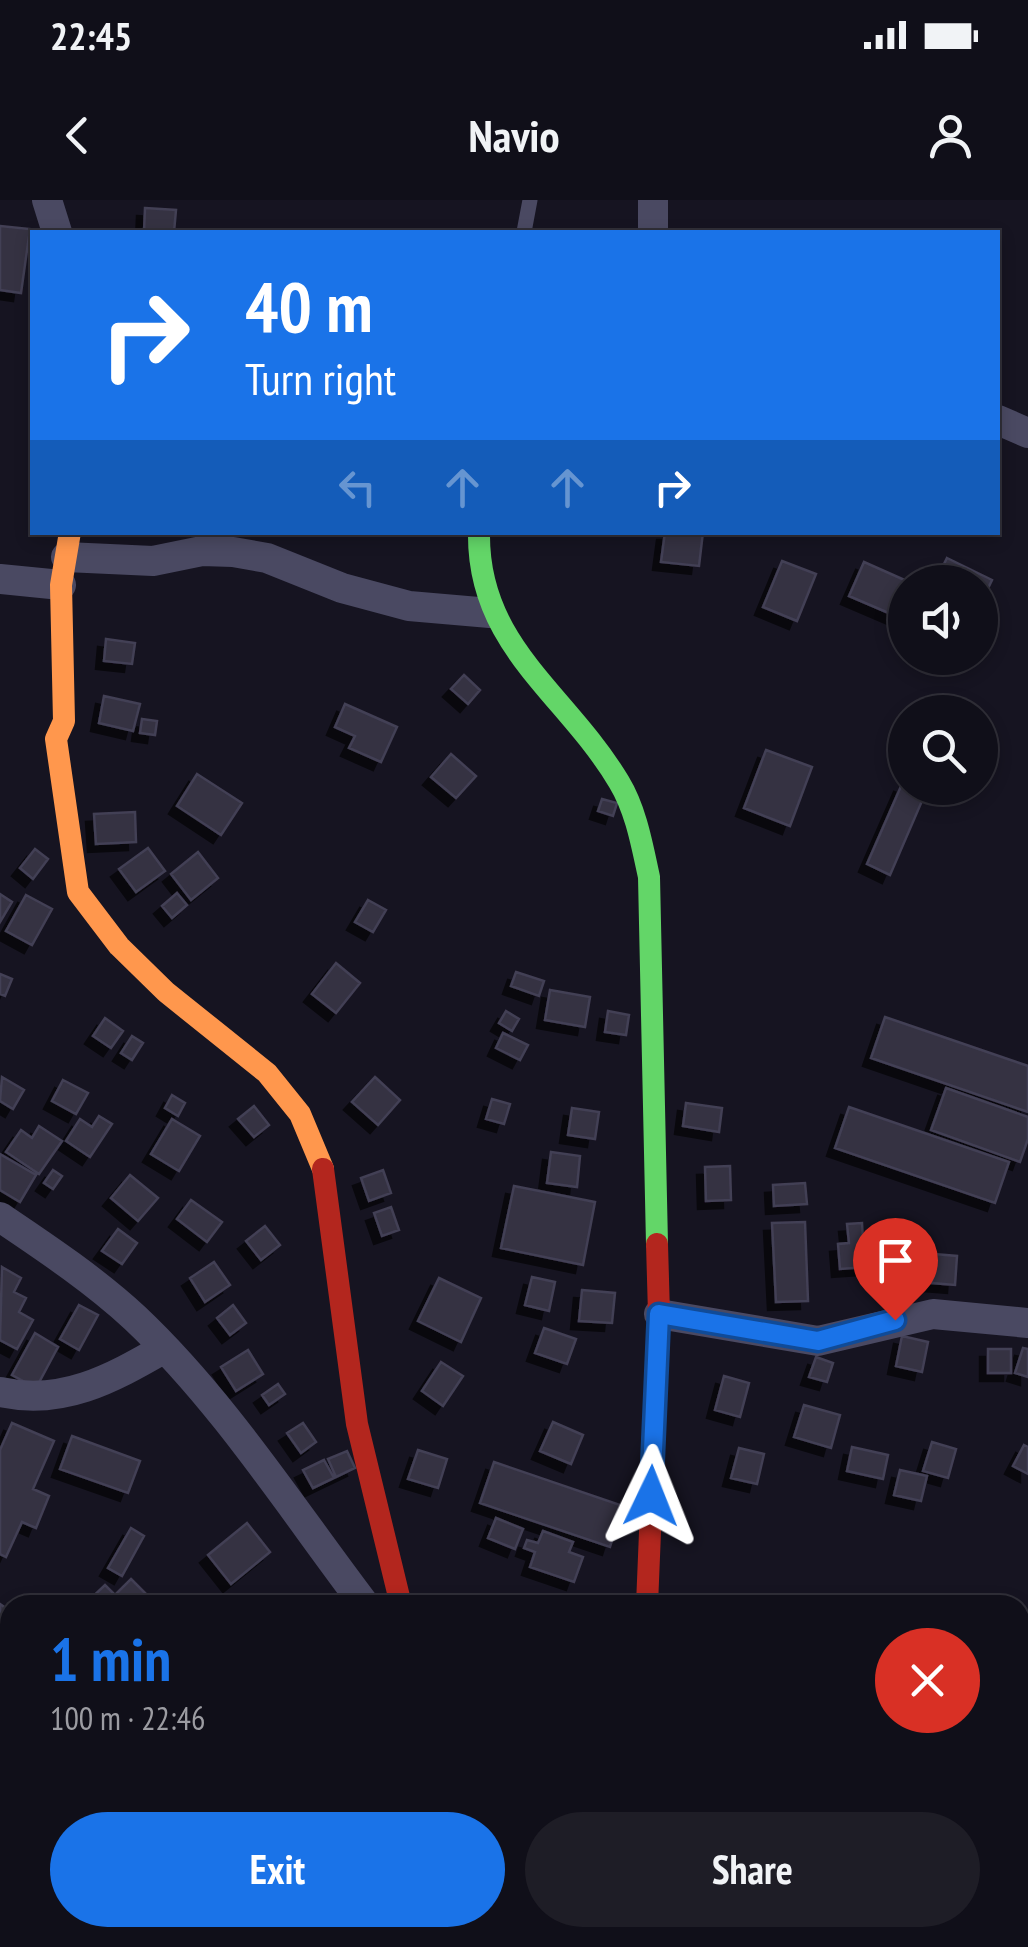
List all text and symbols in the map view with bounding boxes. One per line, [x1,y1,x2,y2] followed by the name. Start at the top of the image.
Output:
[50,11,132,60] text: 22:45
[469,106,560,164] text: Navio
[50,108,105,163] icon: back
[923,108,978,163] icon: person
[245,261,373,351] text: 40 m
[80,270,210,400] icon: right
[245,349,396,407] text: Turn right
[330,460,385,515] icon: left
[435,460,490,515] icon: ahead
[540,460,595,515] icon: ahead
[645,460,700,515] icon: right
[888,565,998,805] map controls
[888,565,998,675] button: sound
[888,695,998,805] button: search
[853,1218,938,1321] pin
[868,1233,923,1288] icon: arrive
[599,1444,703,1548] position arrow
[50,1620,171,1698] text: 1 min
[875,1628,980,1733] button: close
[50,1697,205,1739] text: 100 m · 22:46
[50,1812,505,1927] button: Exit
[525,1812,980,1927] button: Share

